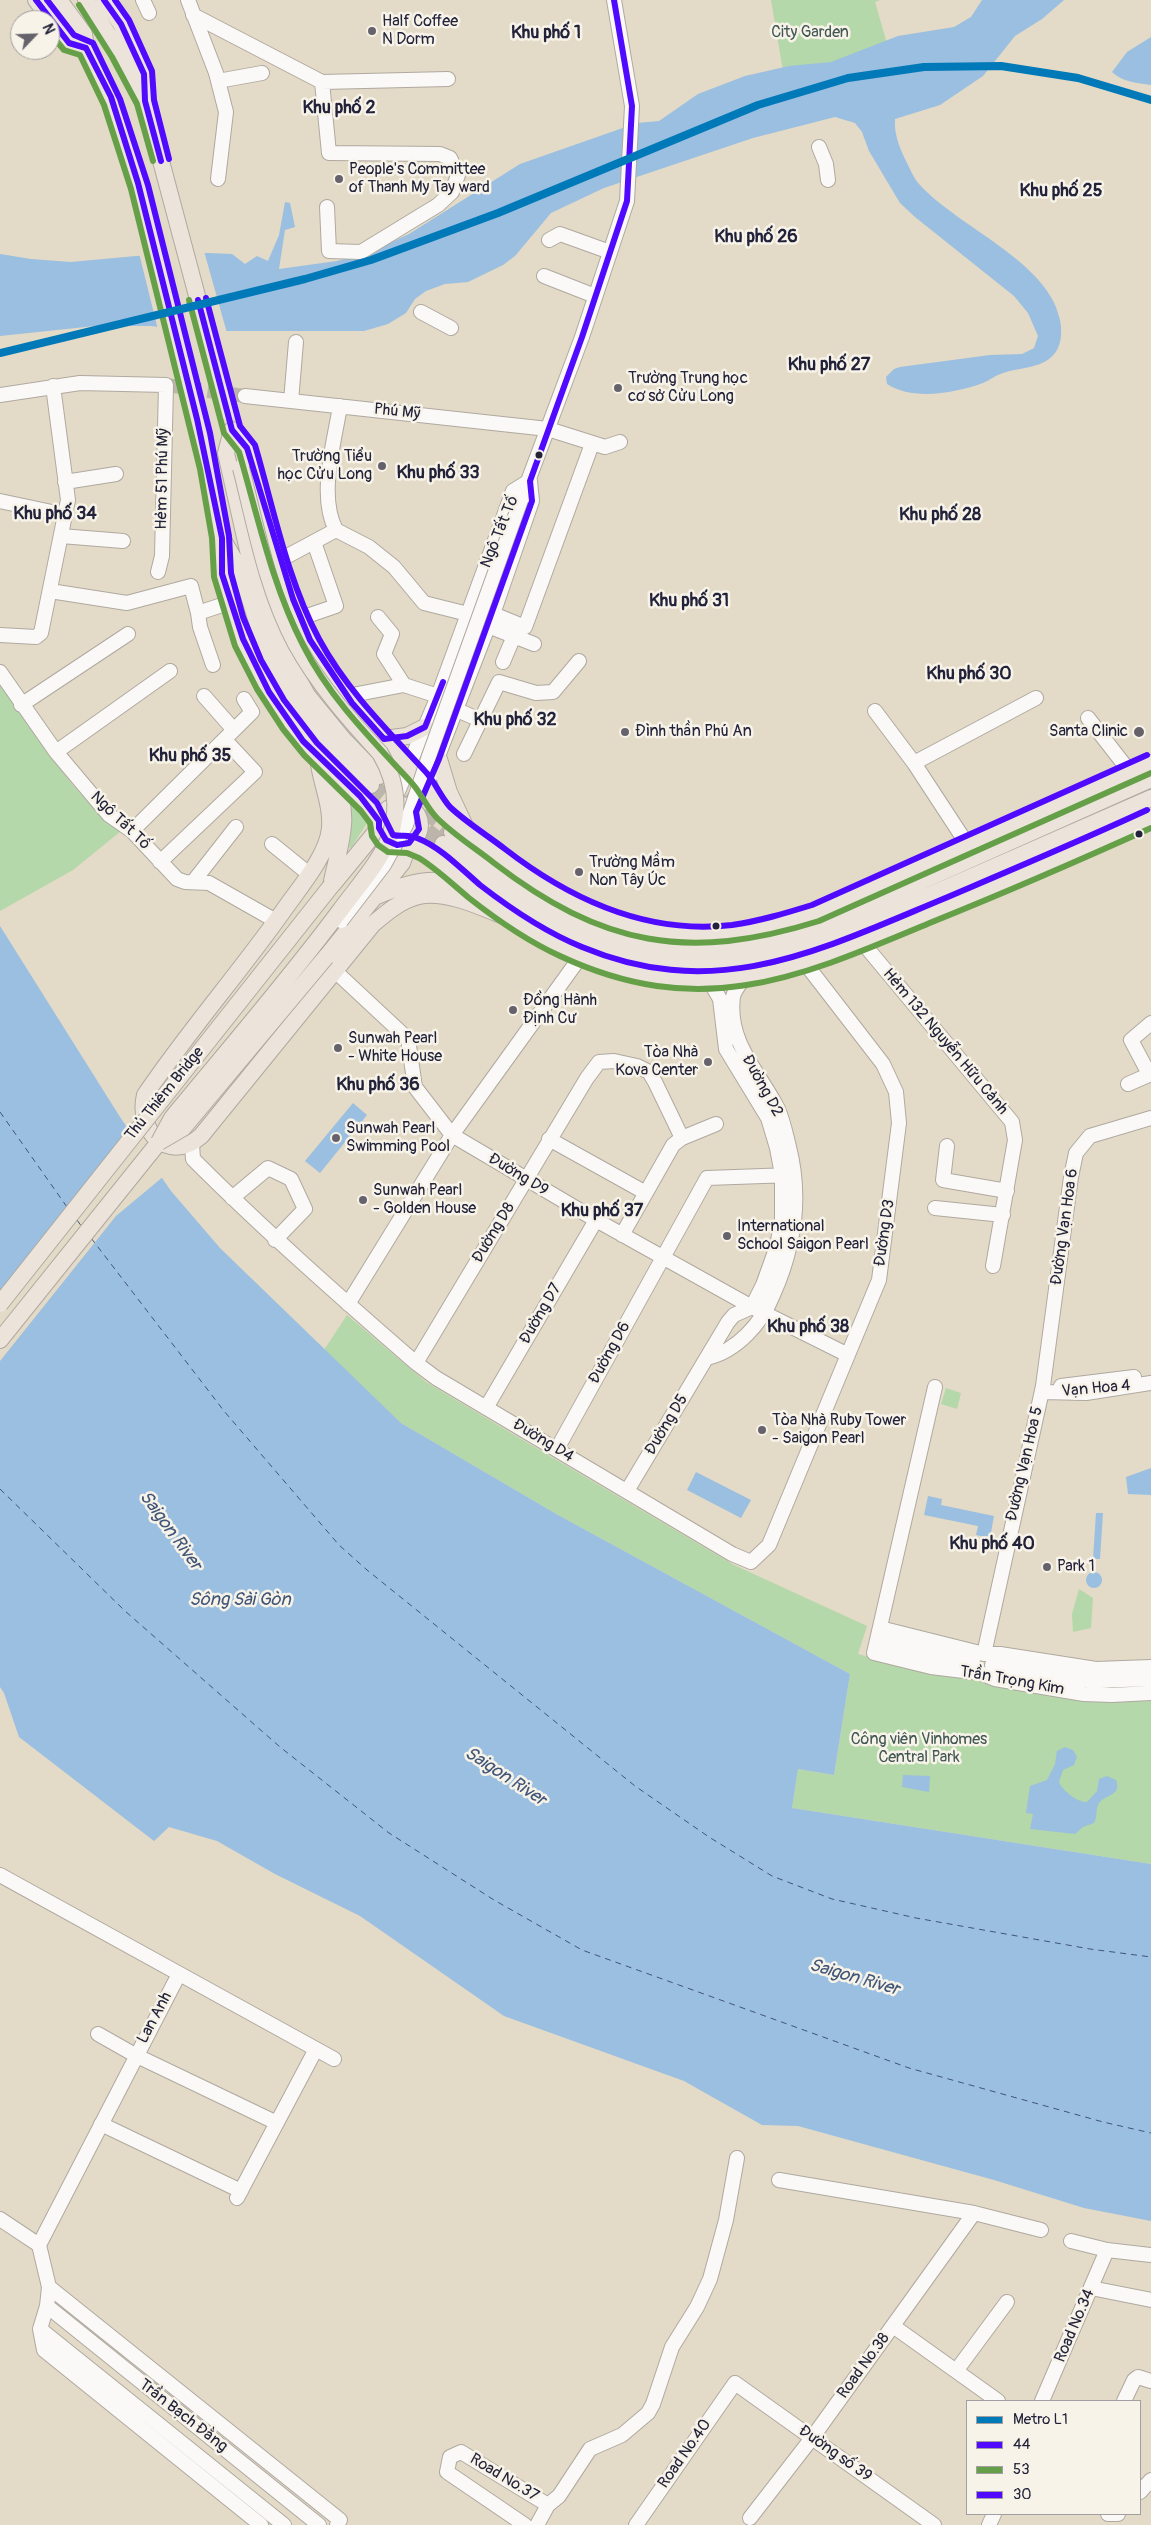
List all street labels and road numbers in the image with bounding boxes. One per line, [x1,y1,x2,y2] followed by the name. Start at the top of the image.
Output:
[373,400,421,424] street label: Phú Mỹ
[153,428,173,530] street label: Hẻm 51 Phú Mỹ
[477,493,523,571] street label: Ngô Tất Tố
[86,788,154,854] street label: Ngô Tất Tố
[878,965,1012,1119] street label: Hẻm 132 Nguyễn Hữu Cảnh
[121,1043,209,1145] street label: Thủ Thiêm Bridge
[737,1052,787,1120] street label: Đường D2
[484,1150,552,1200] street label: Đường D9
[1047,1167,1083,1287] street label: Đường Vạn Hoa 6
[871,1198,899,1268] street label: Đường D3
[469,1199,519,1267] street label: Đường D8
[516,1280,566,1348] street label: Đường D7
[585,1319,635,1387] street label: Đường D6
[1061,1376,1131,1402] street label: Vạn Hoa 4
[641,1391,693,1459] street label: Đường D5
[1002,1405,1048,1523] street label: Đường Vạn Hoa 5
[509,1415,577,1467] street label: Đường D4
[958,1662,1066,1700] street label: Trần Trọng Kim
[134,1989,176,2047] street label: Lan Anh
[1051,2286,1099,2366] street label: Road No.34
[834,2329,894,2403] street label: Road No.38
[135,2375,231,2457] street label: Trần Bạch Đằng
[654,2416,716,2492] street label: Road No.40
[795,2422,875,2486] street label: Đường số 39
[466,2450,542,2506] street label: Road No.37

